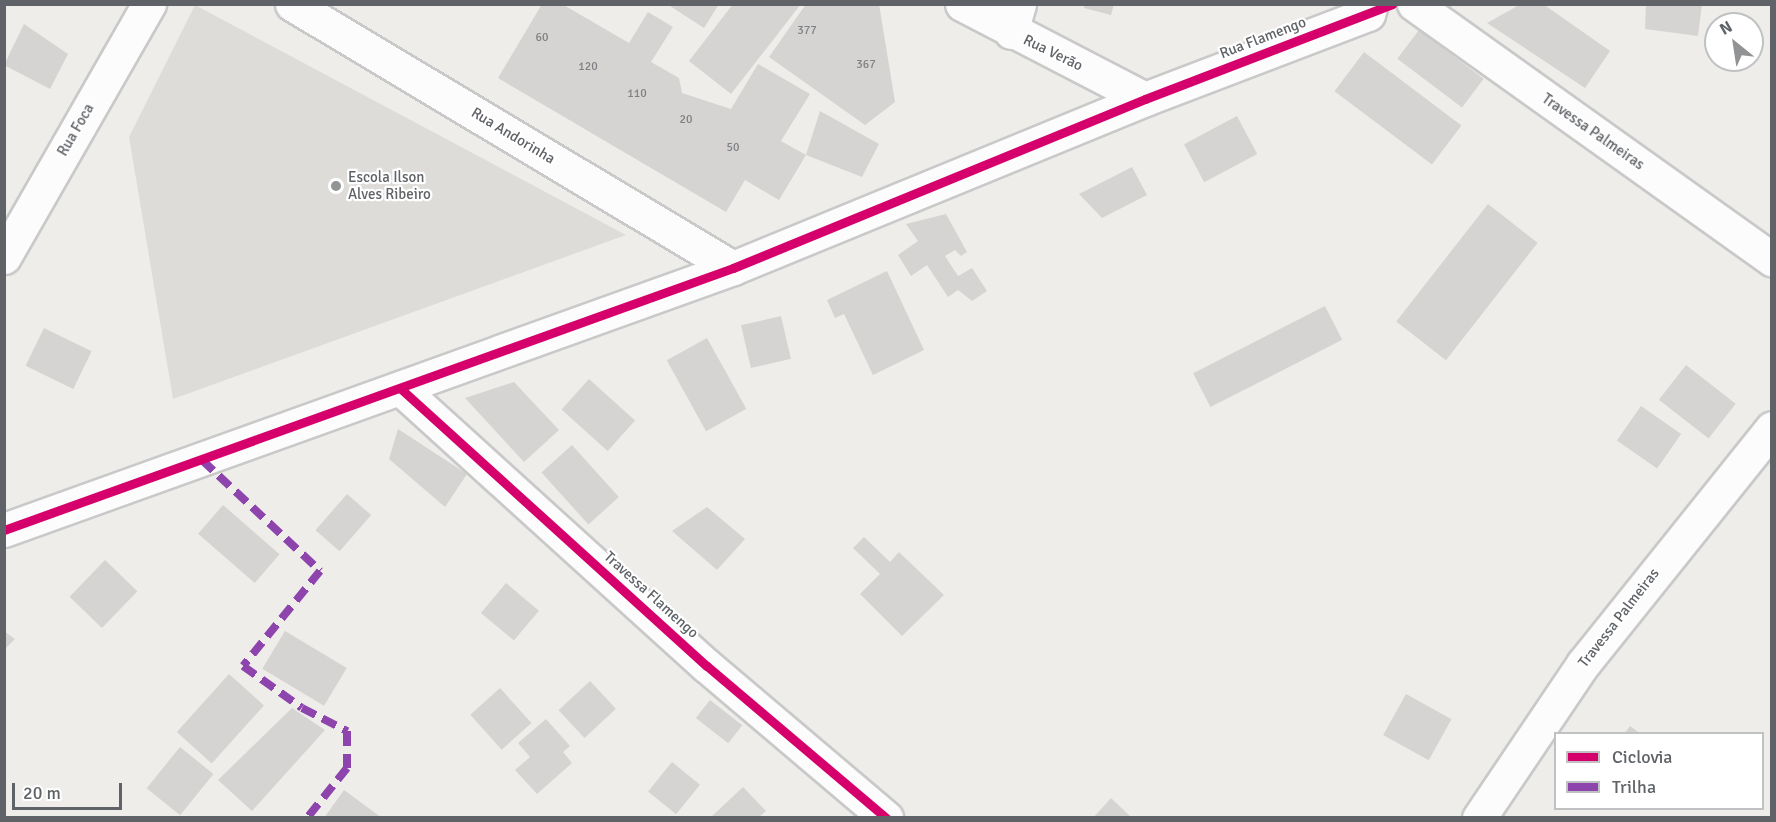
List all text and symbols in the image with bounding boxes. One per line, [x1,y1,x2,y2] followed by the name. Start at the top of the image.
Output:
[1704,12,1764,72] north arrow
[1217,13,1309,63] street label: Rua Flamengo
[1716,17,1736,40] text: N
[797,24,817,38] house number: 377
[536,31,548,45] house number: 60
[1020,31,1086,75] street label: Rua Verão
[856,58,876,72] house number: 367
[578,60,598,74] house number: 120
[627,87,647,101] house number: 110
[1538,90,1648,174] street label: Travessa Palmeiras
[54,101,98,159] street label: Rua Foca
[468,104,558,168] street label: Rua Andorinha
[680,113,692,127] house number: 20
[727,141,739,155] house number: 50
[348,168,431,203] place label: Escola Ilson Alves Ribeiro
[329,179,343,193] marker: Escola Ilson Alves Ribeiro
[600,548,702,642] street label: Travessa Flamengo
[1575,565,1663,671] street label: Travessa Palmeiras
[1554,732,1764,810] legend
[1612,746,1672,768] text: Ciclovia
[15,771,124,809] scale bar
[1612,776,1656,798] text: Trilha
[23,782,61,804] text: 20 m

